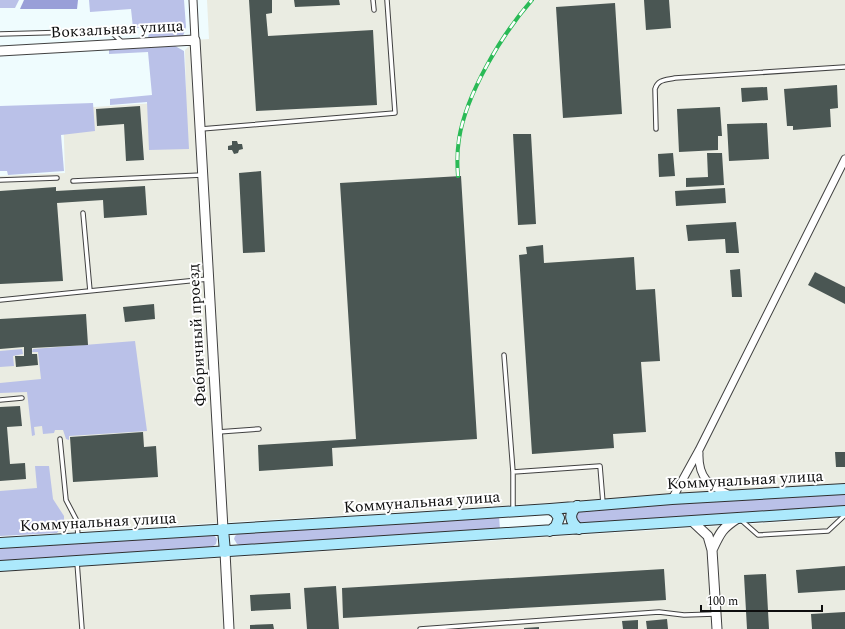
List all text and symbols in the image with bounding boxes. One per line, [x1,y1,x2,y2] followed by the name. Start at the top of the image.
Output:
[50,14,184,44] street label: Вокзальная улица
[181,263,213,407] street label: Фабричный проезд
[666,464,824,496] street label: Коммунальная улица
[343,485,501,519] street label: Коммунальная улица
[19,506,177,538] street label: Коммунальная улица
[701,587,822,613] scale bar
[707,592,738,611] text: 100 m

